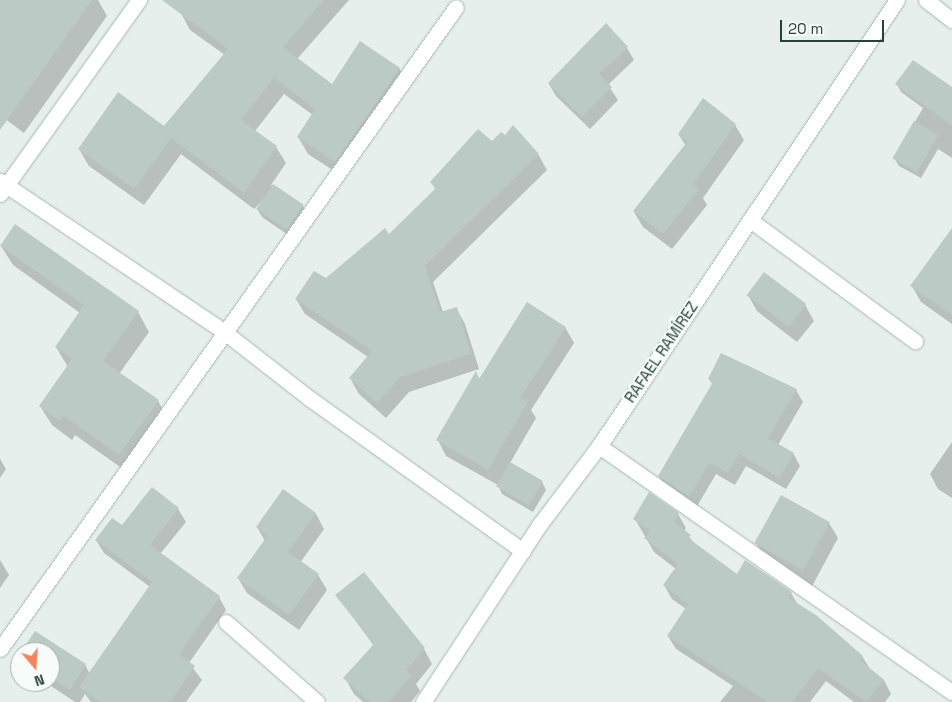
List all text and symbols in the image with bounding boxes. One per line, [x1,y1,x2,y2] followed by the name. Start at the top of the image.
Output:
[782,10,886,42] scale bar
[788,19,823,38] text: 20 m
[620,298,702,406] street label: RAFAEL RAMÍREZ
[10,642,60,692] north arrow
[32,670,47,690] text: N

